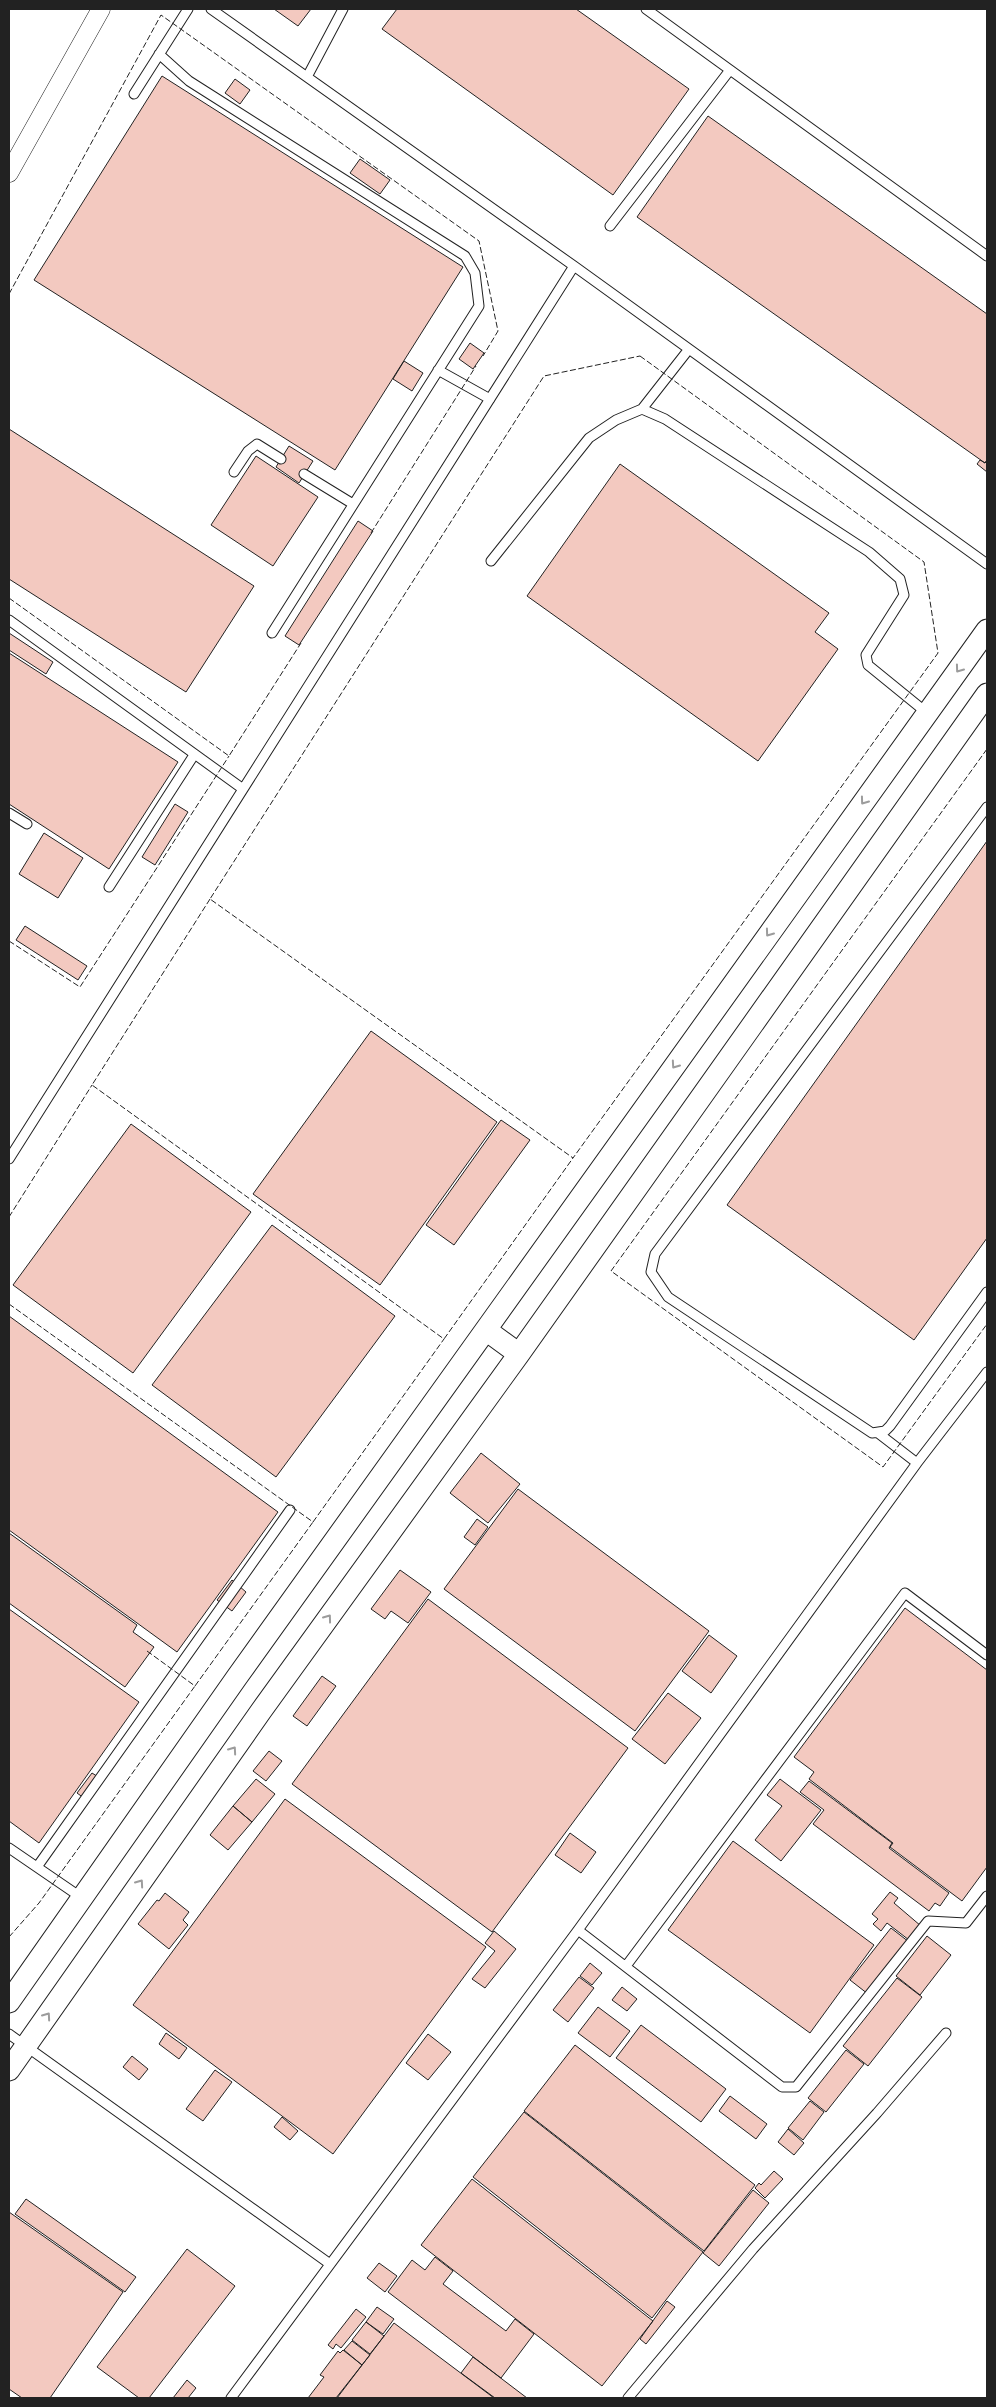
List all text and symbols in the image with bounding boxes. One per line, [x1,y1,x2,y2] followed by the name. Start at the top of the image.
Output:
[956,663,965,673] one-way arrow
[861,795,870,805] one-way arrow
[766,928,775,937] one-way arrow
[672,1060,681,1069] one-way arrow
[322,1614,331,1624] one-way arrow
[227,1746,236,1756] one-way arrow
[134,1879,143,1889] one-way arrow
[41,2013,50,2022] one-way arrow

